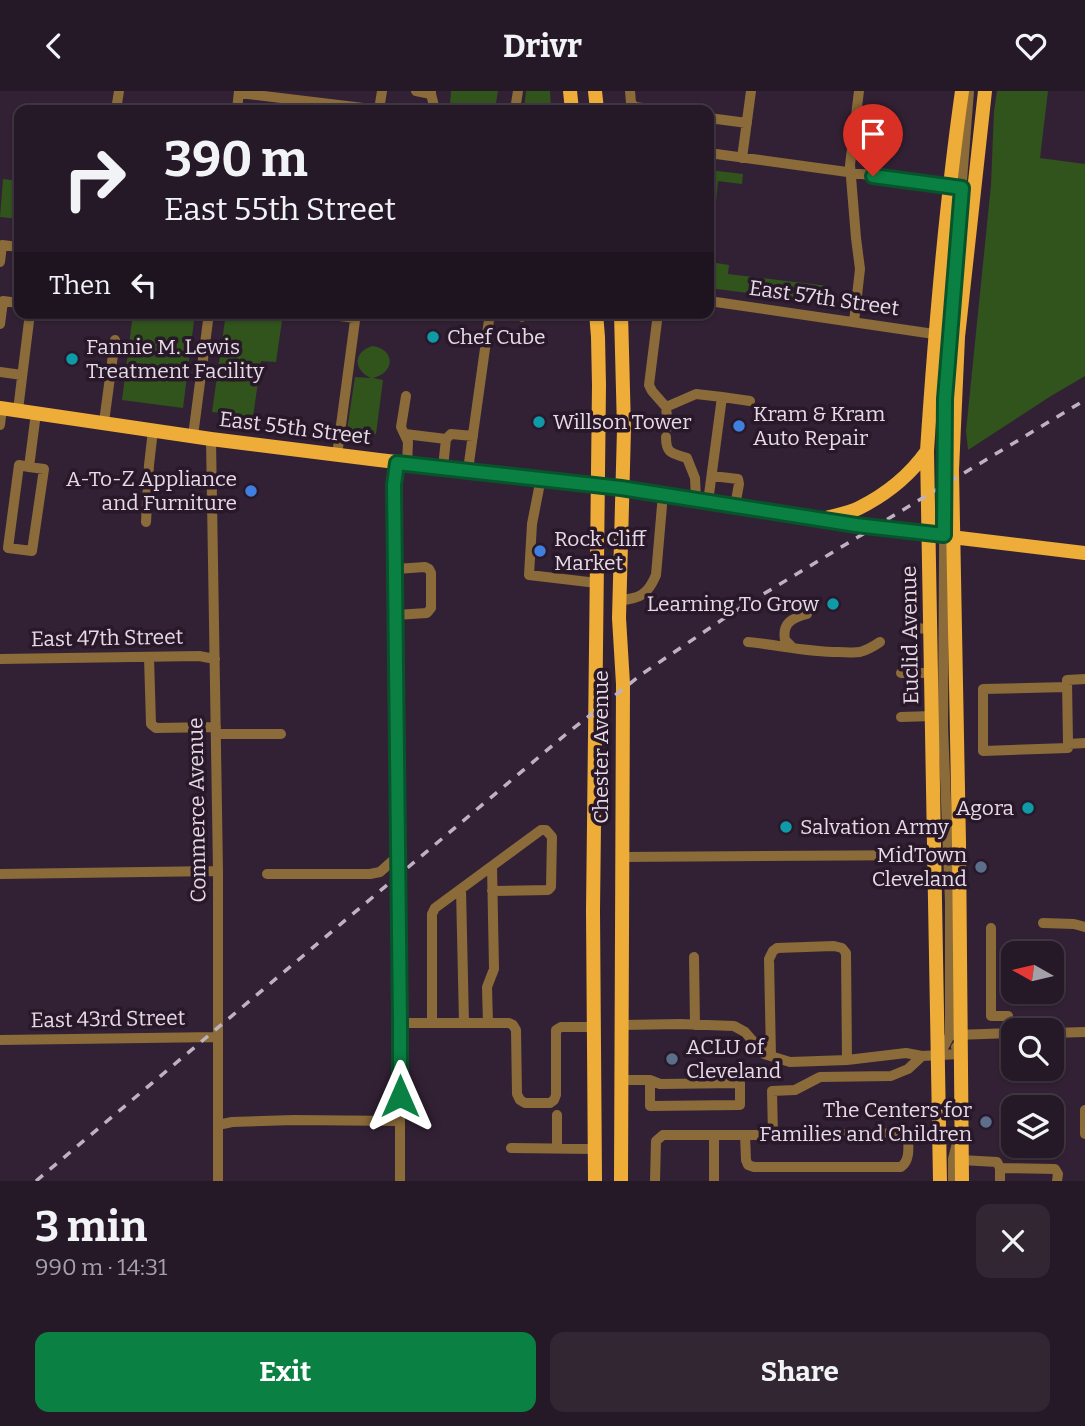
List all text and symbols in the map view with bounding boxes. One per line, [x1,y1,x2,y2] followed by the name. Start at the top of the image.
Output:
[35,27,73,65] icon: back
[503,27,582,65] text: Drivr
[1012,27,1050,65] icon: heart
[843,104,903,176] pin
[854,115,892,153] icon: arrive
[164,130,308,189] text: 390 m
[49,133,140,224] icon: right
[164,190,396,228] text: East 55th Street
[125,266,163,304] icon: left
[49,270,111,301] text: Then
[747,275,901,321] street label: East 57th Street
[447,324,546,350] place label: Chef Cube
[425,329,441,345] marker: Chef Cube
[86,334,265,384] place label: Fannie M. Lewis Treatment Facility
[64,351,80,367] marker: Fannie M. Lewis Treatment Facility
[753,401,885,451] place label: Kram & Kram Auto Repair
[218,406,373,450] street label: East 55th Street
[553,409,692,435] place label: Willson Tower
[531,414,547,430] marker: Willson Tower
[731,418,747,434] marker: Kram & Kram Auto Repair
[66,466,237,516] place label: A-To-Z Appliance and Furniture
[243,483,259,499] marker: A-To-Z Appliance and Furniture
[554,526,647,576] place label: Rock Cliff Market
[532,543,548,559] marker: Rock Cliff Market
[896,565,924,705] street label: Euclid Avenue
[647,591,819,617] place label: Learning To Grow
[825,596,841,612] marker: Learning To Grow
[31,624,184,652] street label: East 47th Street
[588,670,614,824] street label: Chester Avenue
[182,717,212,903] street label: Commerce Avenue
[956,795,1015,821] place label: Agora
[1020,800,1036,816] marker: Agora
[800,814,950,840] place label: Salvation Army
[778,819,794,835] marker: Salvation Army
[872,842,967,892] place label: MidTown Cleveland
[973,859,989,875] marker: MidTown Cleveland
[1001,941,1064,1005] north arrow
[1001,941,1064,1158] map controls
[31,1005,186,1033] street label: East 43rd Street
[1001,1018,1064,1081] button: search
[686,1034,781,1084] place label: ACLU of Cleveland
[664,1051,680,1067] marker: ACLU of Cleveland
[363,1059,437,1133] position arrow
[1001,1095,1064,1158] button: layers
[759,1097,972,1147] place label: The Centers for Families and Children
[978,1114,994,1130] marker: The Centers for Families and Children
[35,1202,147,1252] text: 3 min
[976,1204,1050,1278] button: close
[35,1253,167,1281] text: 990 m · 14:31
[35,1332,536,1412] button: Exit
[550,1332,1050,1412] button: Share

